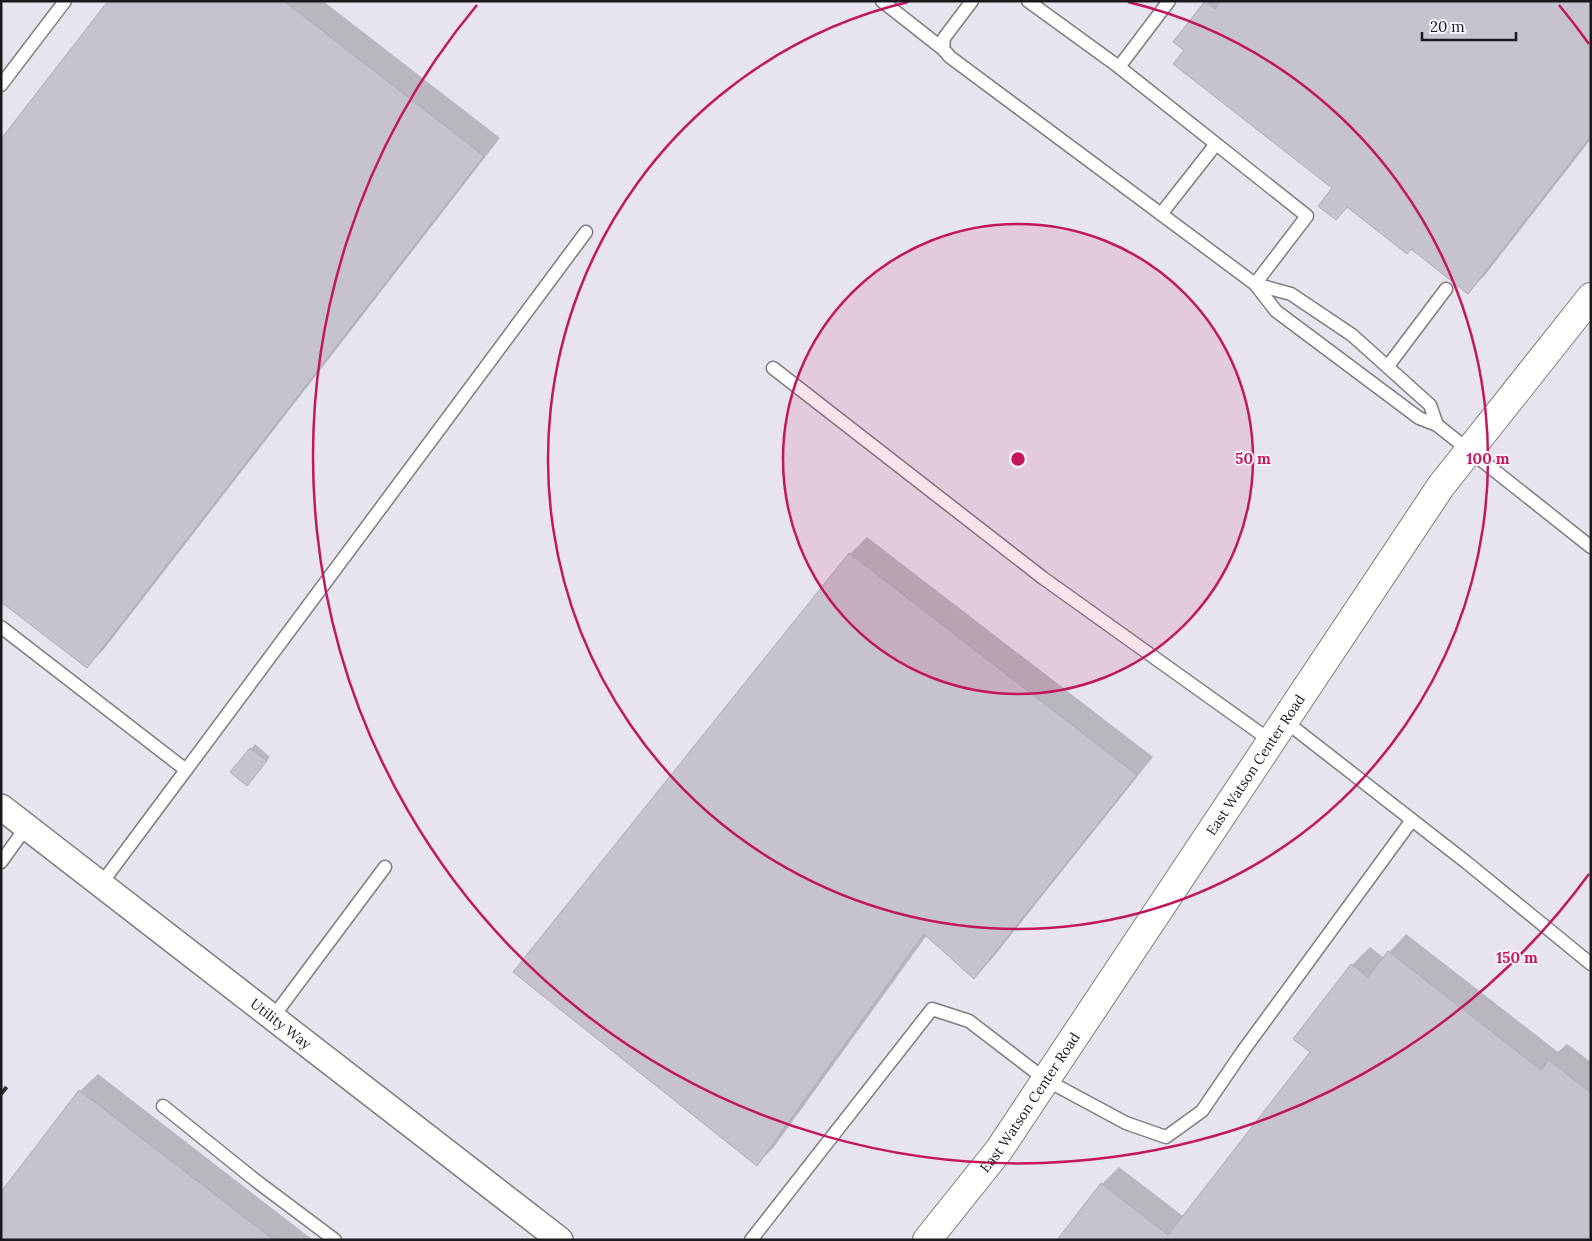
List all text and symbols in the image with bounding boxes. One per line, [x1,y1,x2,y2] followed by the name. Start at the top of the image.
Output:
[1422,10,1516,42] scale bar
[1430,17,1465,36] text: 20 m
[1235,449,1271,468] text: 50 m
[1467,449,1510,468] text: 100 m
[1009,450,1027,468] centre of rings
[1202,691,1309,839] street label: East Watson Center Road
[1496,948,1538,967] text: 150 m
[247,995,315,1053] street label: Utility Way
[976,1029,1084,1176] street label: East Watson Center Road

